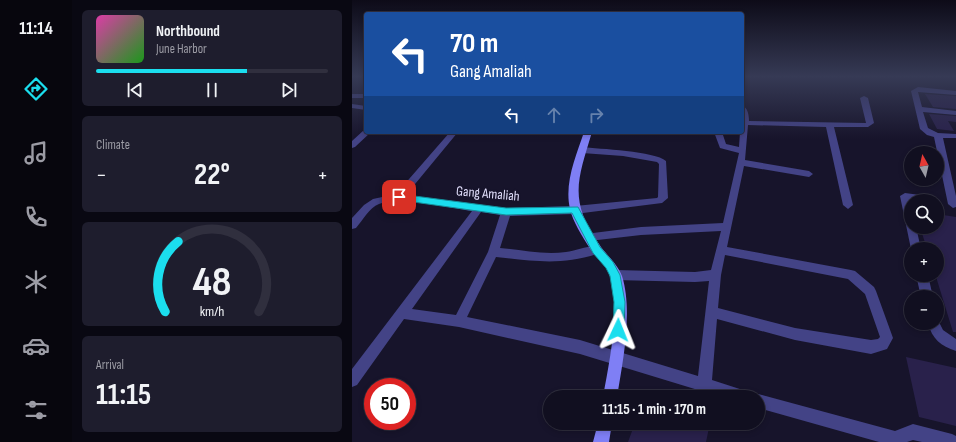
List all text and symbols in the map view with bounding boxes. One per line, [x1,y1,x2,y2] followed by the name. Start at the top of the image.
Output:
[19,18,53,39] text: 11:14
[156,22,220,41] text: Northbound
[450,27,498,60] text: 70 m
[384,28,436,80] icon: left
[156,41,207,57] text: June Harbor
[450,61,532,82] text: Gang Amaliah
[22,75,50,103] icon: directions
[124,79,146,101] icon: previous
[201,79,223,101] icon: pause
[278,79,300,101] icon: next
[501,104,523,126] icon: left
[543,104,565,126] icon: ahead
[585,104,607,126] icon: right
[96,137,130,153] text: Climate
[22,139,50,167] icon: music
[904,146,944,186] north arrow
[904,146,944,330] map controls
[194,157,230,193] text: 22°
[96,162,107,189] text: −
[317,162,328,189] text: +
[382,180,416,214] pin
[456,182,520,205] street label: Gang Amaliah
[388,186,410,208] icon: arrive
[904,194,944,234] button: search
[22,203,50,231] icon: phone
[904,242,944,282] button: +
[192,258,232,307] text: 48
[22,268,50,296] icon: climate
[904,290,944,330] button: −
[200,303,224,320] text: km/h
[597,309,639,351] position arrow
[22,332,50,360] icon: car
[96,357,124,373] text: Arrival
[96,377,151,413] text: 11:15
[364,378,416,430] speed limit sign: 50
[22,396,50,424] icon: filters
[602,400,706,419] text: 11:15 · 1 min · 170 m

